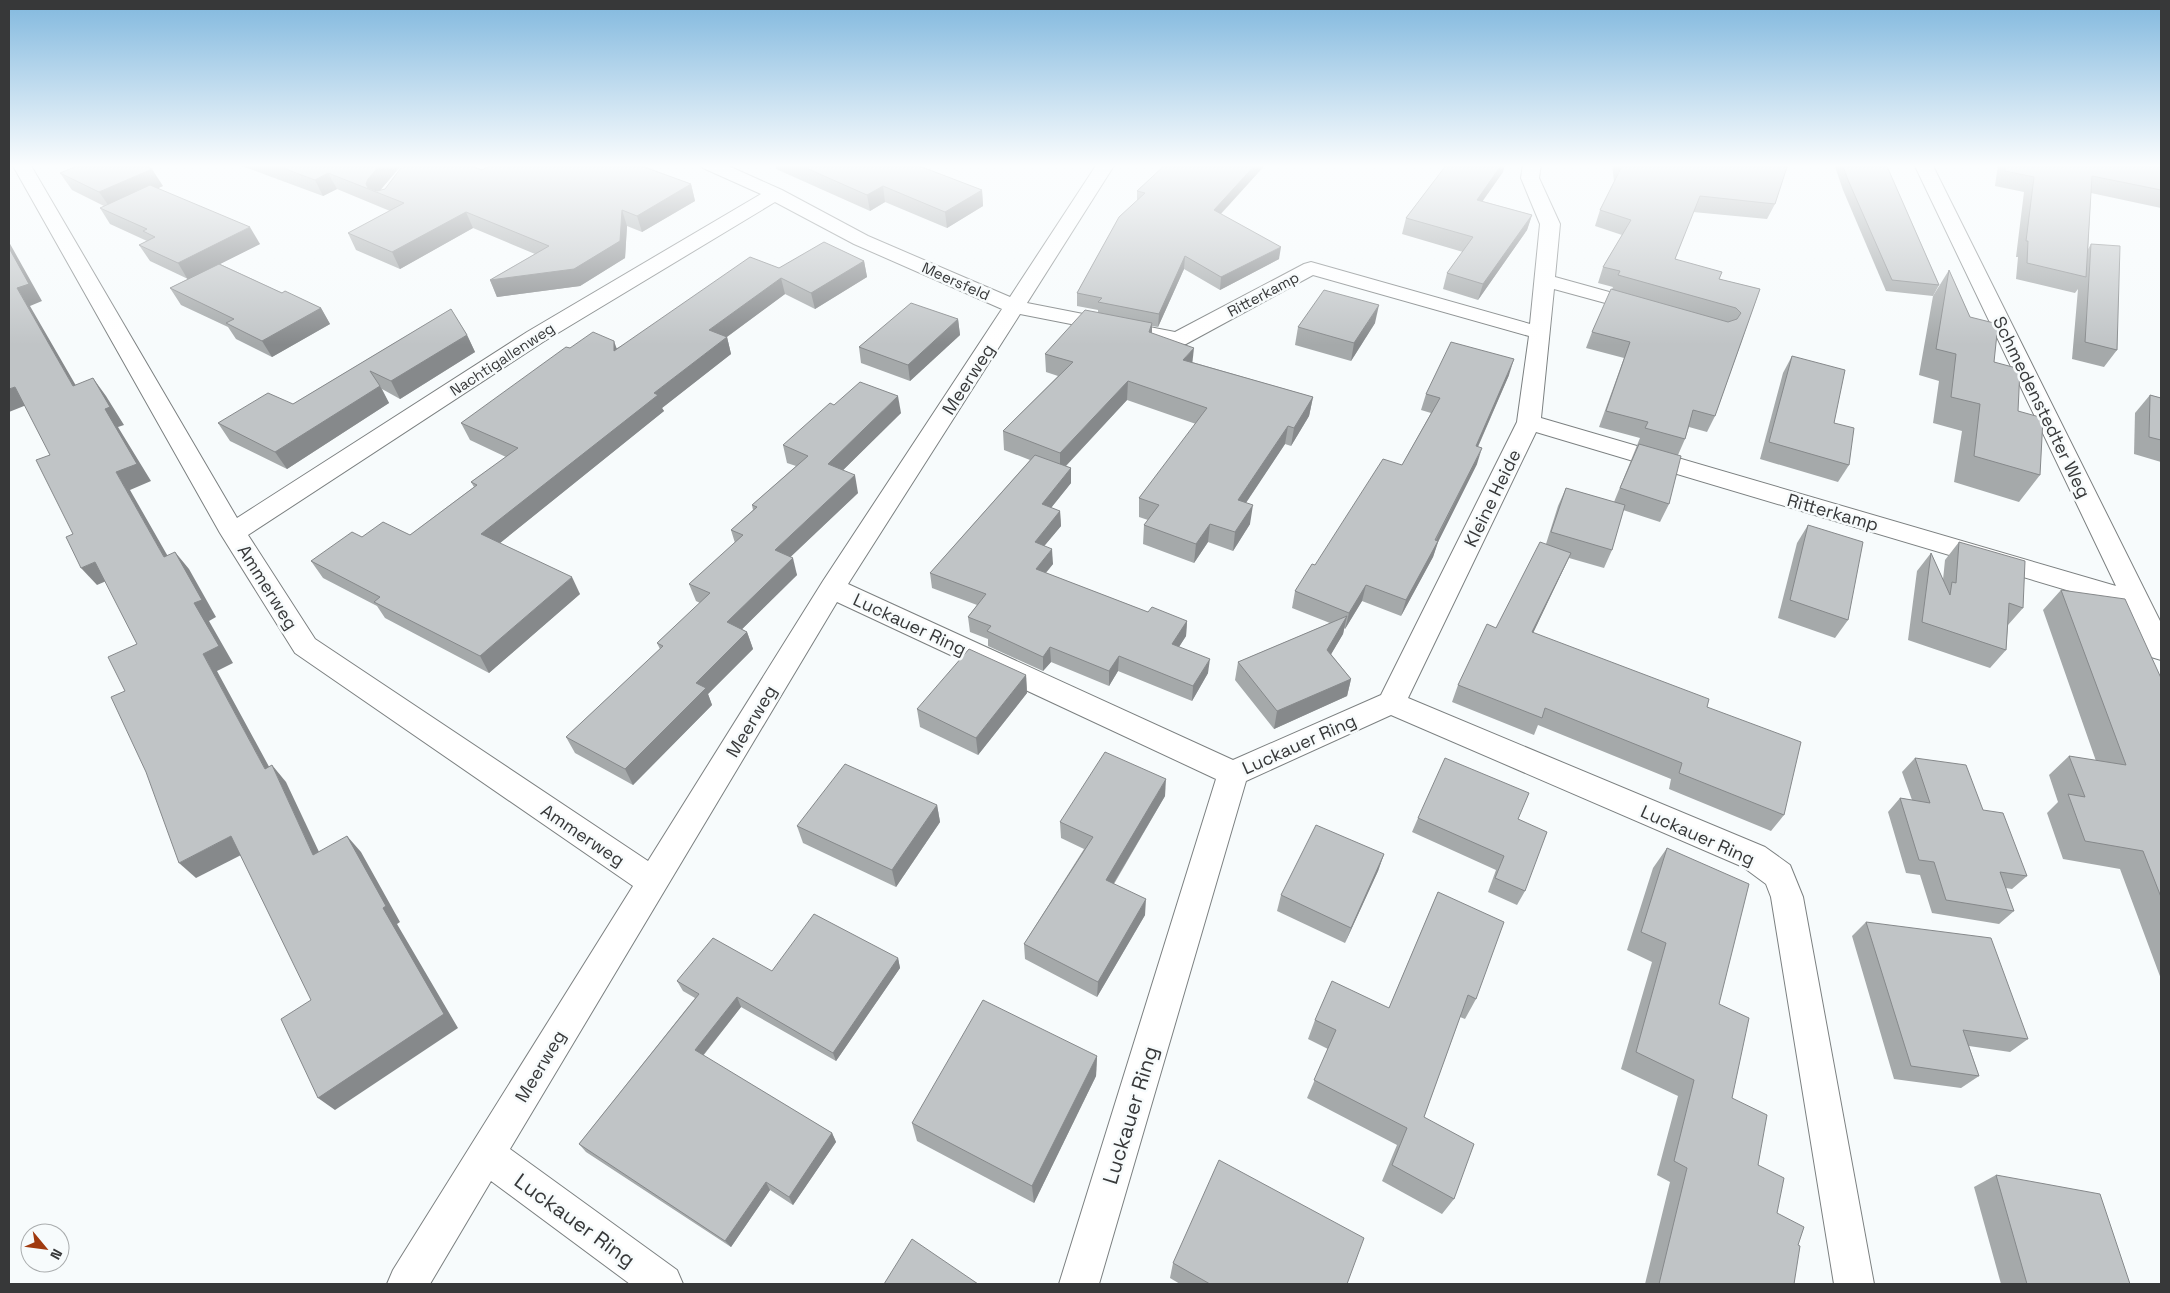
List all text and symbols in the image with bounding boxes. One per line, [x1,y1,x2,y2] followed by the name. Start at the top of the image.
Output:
[919,258,993,304] street label: Meersfeld
[1224,267,1302,321] street label: Ritterkamp
[1988,312,2096,502] street label: Schmedenstedter Weg
[446,318,558,400] street label: Nachtigallenweg
[937,339,999,419] street label: Meerweg
[1458,445,1526,551] street label: Kleine Heide
[1785,488,1881,536] street label: Ritterkamp
[233,540,303,634] street label: Ammerweg
[850,588,970,660] street label: Luckauer Ring
[721,681,781,761] street label: Meerweg
[1238,709,1360,779] street label: Luckauer Ring
[537,799,629,871] street label: Ammerweg
[1637,800,1759,870] street label: Luckauer Ring
[510,1026,570,1106] street label: Meerweg
[1096,1043,1164,1187] street label: Luckauer Ring
[509,1167,641,1273] street label: Luckauer Ring
[20,1223,70,1273] north arrow
[46,1246,67,1263] text: N

